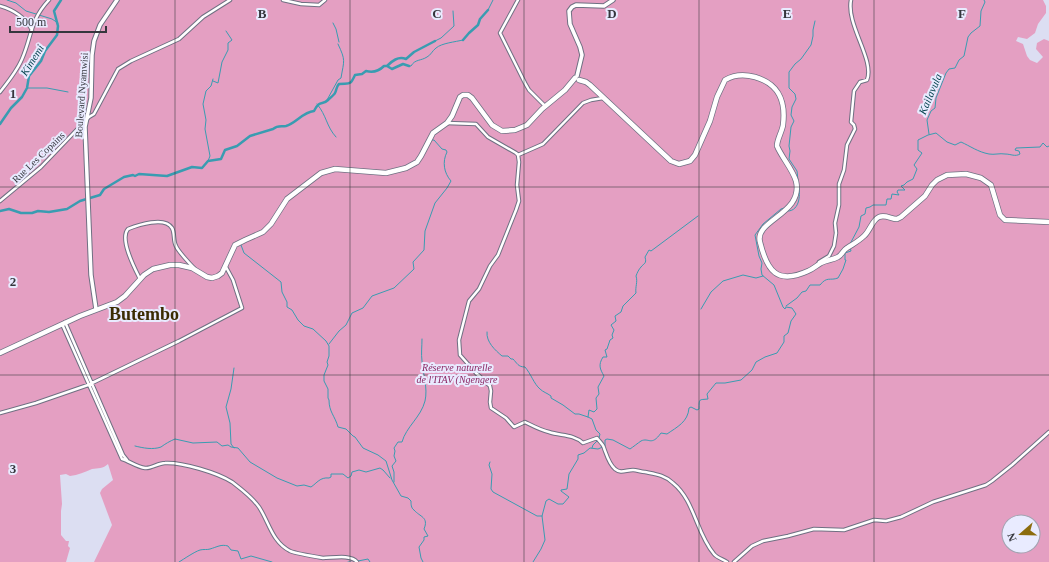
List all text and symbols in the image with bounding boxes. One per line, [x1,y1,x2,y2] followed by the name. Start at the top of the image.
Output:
[258,6,267,21] text: B
[432,6,442,21] text: C
[607,6,617,21] text: D
[783,6,791,21] text: E
[958,6,966,21] text: F
[10,8,106,34] scale bar
[16,15,47,29] text: 500 m
[17,42,46,79] water label: Kimemi
[73,52,90,138] street label: Boulevard Nyamwisi
[916,71,944,117] water label: Kailavula
[10,86,16,101] text: 1
[10,130,67,185] street label: Rue Les Copains
[10,274,16,289] text: 2
[109,304,179,324] district label: Butembo
[417,362,498,386] park label: Réserve naturelle de l'ITAV (Ngengere
[10,461,17,476] text: 3
[1001,514,1041,554] north arrow
[1005,532,1019,543] text: N

